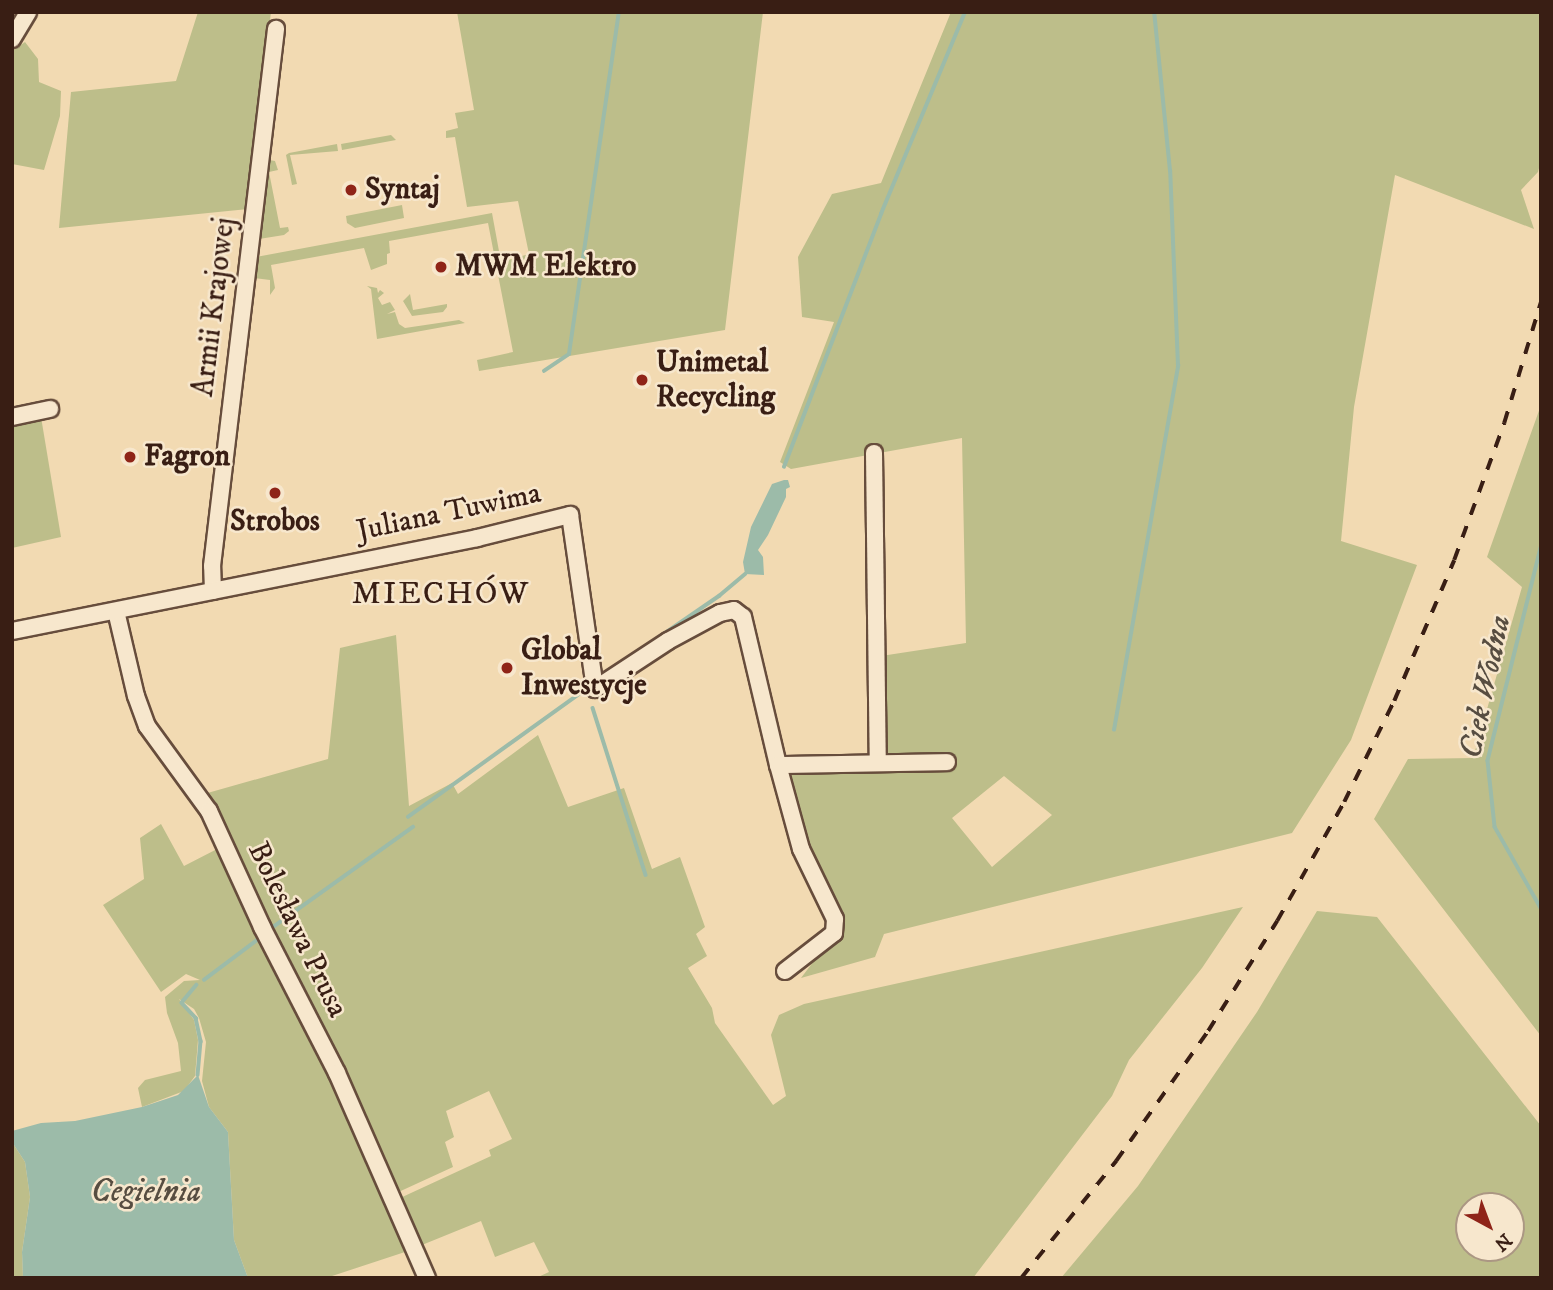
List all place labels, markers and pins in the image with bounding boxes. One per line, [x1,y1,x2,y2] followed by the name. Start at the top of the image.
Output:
[365,172,440,208] place label: Syntaj
[343,182,359,198] marker: Syntaj
[455,249,636,285] place label: MWM Elektro
[433,259,449,275] marker: MWM Elektro
[656,345,775,416] place label: Unimetal Recycling
[634,372,650,388] marker: Unimetal Recycling
[144,439,230,475] place label: Fagron
[122,449,138,465] marker: Fagron
[267,485,283,501] marker: Strobos
[230,504,320,540] place label: Strobos
[521,633,647,704] place label: Global Inwestycje
[499,660,515,676] marker: Global Inwestycje

